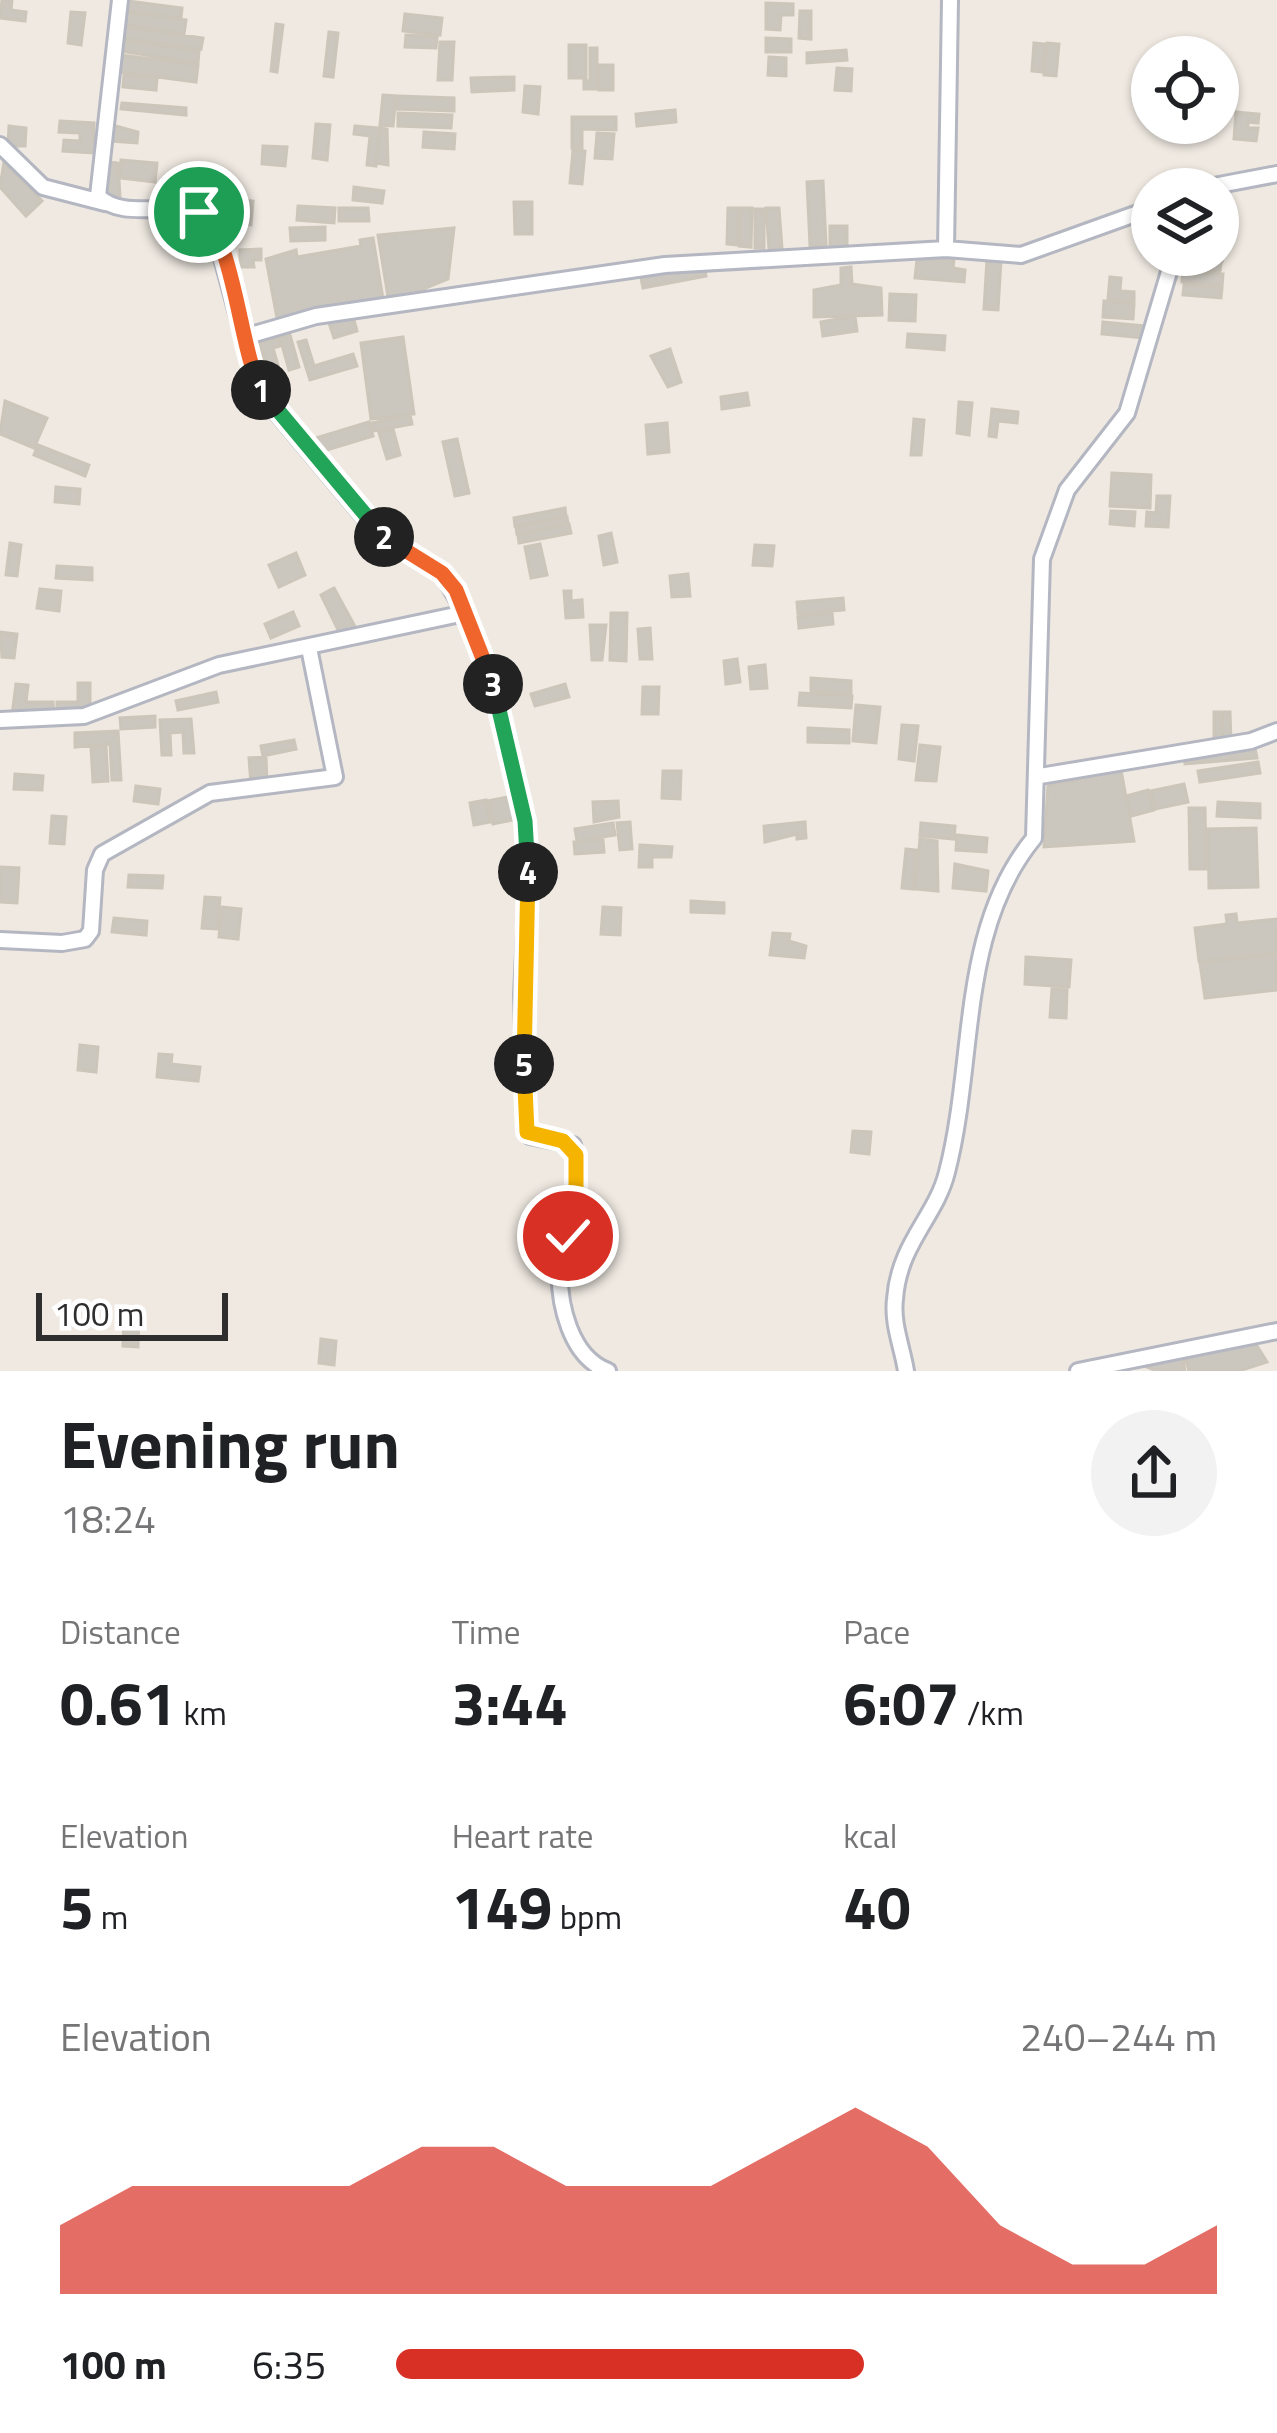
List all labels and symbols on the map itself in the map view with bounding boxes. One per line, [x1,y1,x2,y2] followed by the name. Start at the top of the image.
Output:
[148,161,250,263] pin
[231,360,291,420] pin: 1
[354,507,414,567] pin: 2
[463,654,523,714] pin: 3
[498,842,558,902] pin: 4
[494,1034,554,1094] pin: 5
[517,1185,619,1287] pin
[36,1287,228,1340] scale bar

